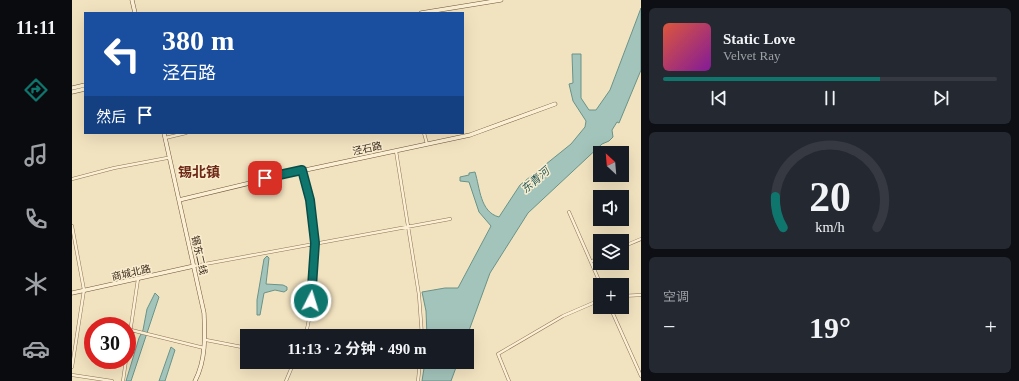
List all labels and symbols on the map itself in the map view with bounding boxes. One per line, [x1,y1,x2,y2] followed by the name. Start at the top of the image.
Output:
[351,140,383,157] street label: 泾石路
[593,146,629,182] north arrow
[248,161,282,195] pin
[519,163,553,195] water label: 东青河
[178,164,220,180] district label: 锡北镇
[190,234,209,276] street label: 锡东二线
[110,263,152,282] street label: 商城北路
[290,280,332,322] position arrow
[84,317,136,369] speed limit sign: 30

